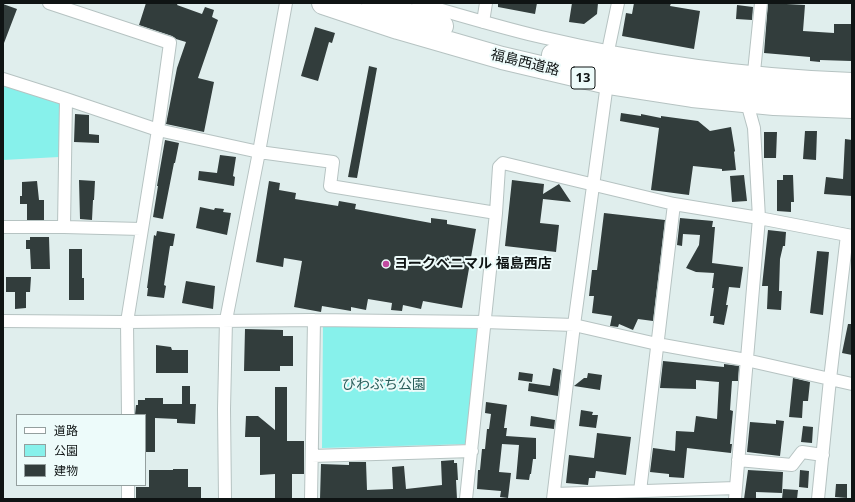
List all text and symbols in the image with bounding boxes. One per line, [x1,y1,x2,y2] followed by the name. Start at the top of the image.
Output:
[489,46,561,80] street label: 福島西道路
[571,67,595,89] road number: 13
[394,256,552,272] place label: ヨークベニマル 福島西店
[381,259,391,269] marker: ヨークベニマル 福島西店
[342,377,426,393] park label: びわぶち公園
[16,414,146,486] legend
[54,422,78,439] text: 道路
[54,442,78,459] text: 公園
[54,462,78,479] text: 建物

